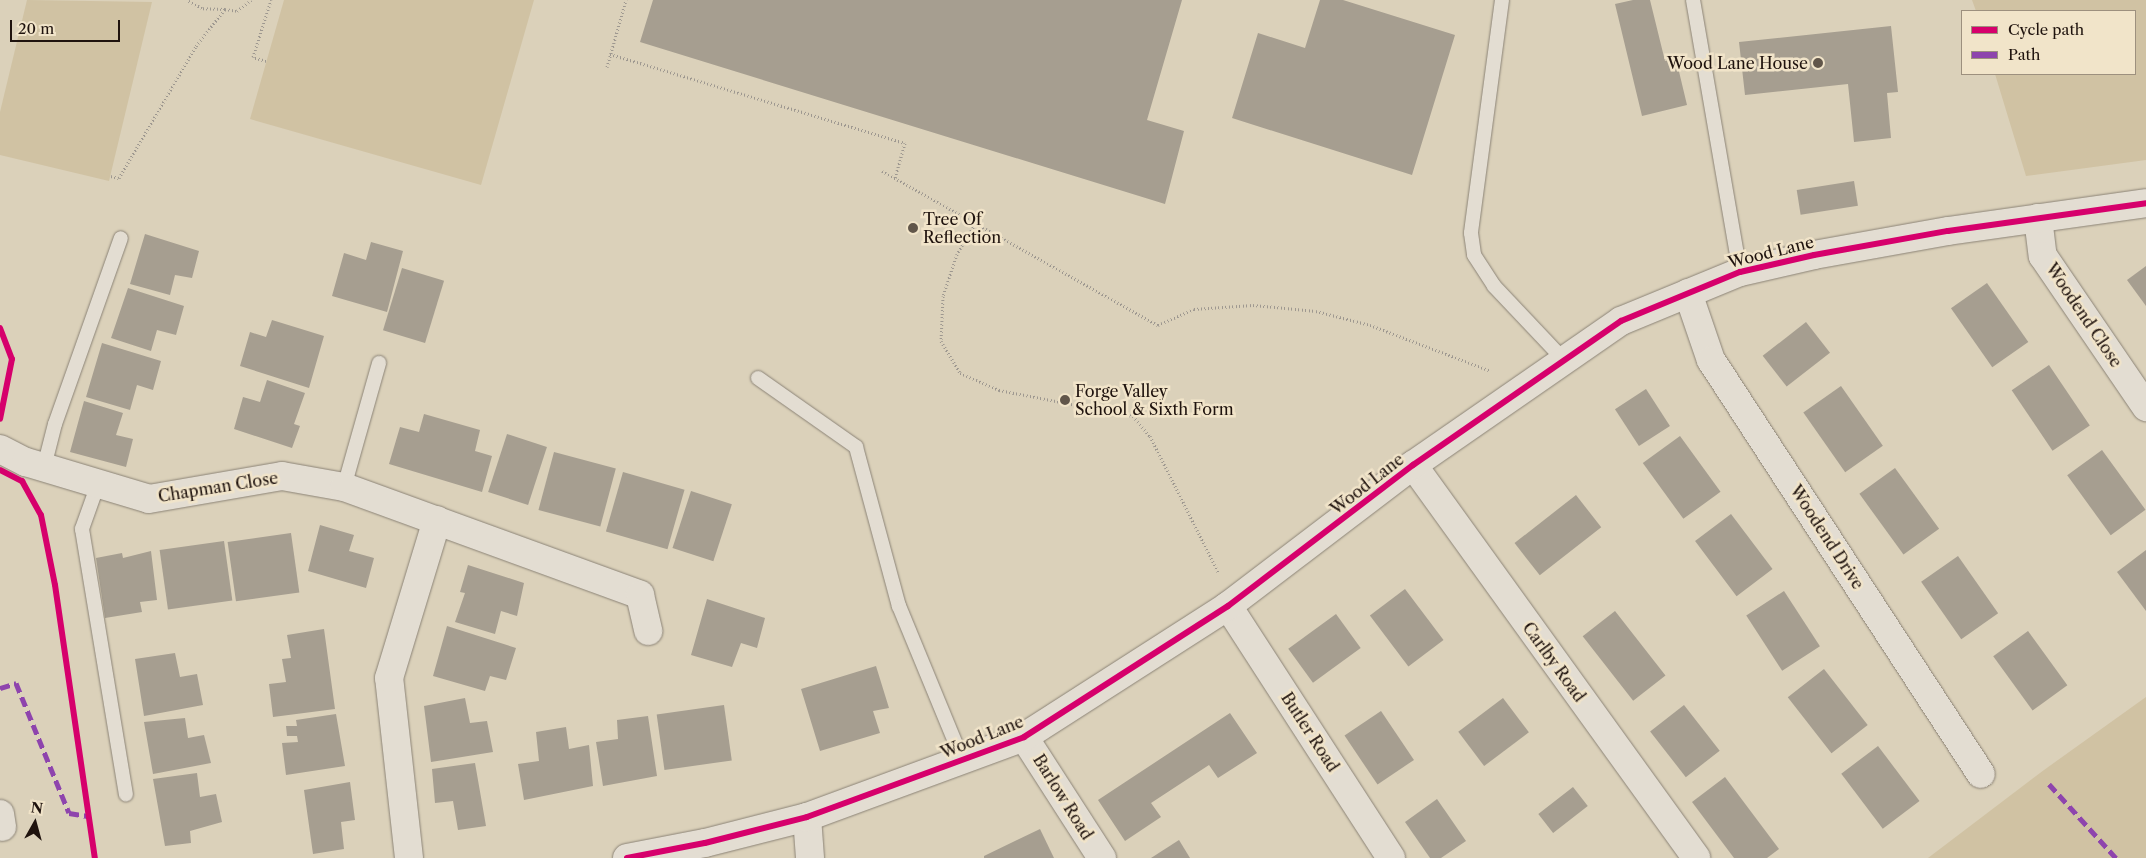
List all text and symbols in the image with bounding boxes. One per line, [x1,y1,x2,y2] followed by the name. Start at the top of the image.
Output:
[12,10,122,42] scale bar
[1961,10,2136,75] legend
[18,19,54,38] text: 20 m
[2008,20,2084,39] text: Cycle path
[2008,45,2040,64] text: Path
[1667,53,1808,73] place label: Wood Lane House
[1812,57,1824,69] marker: Wood Lane House
[923,209,1001,247] place label: Tree Of Reflection
[907,222,919,234] marker: Tree Of Reflection
[1726,232,1816,272] street label: Wood Lane
[2042,259,2126,371] street label: Woodend Close
[1075,381,1234,419] place label: Forge Valley School & Sixth Form
[1059,394,1071,406] marker: Forge Valley School & Sixth Form
[1327,449,1407,519] street label: Wood Lane
[157,468,279,506] street label: Chapman Close
[1786,481,1868,593] street label: Woodend Drive
[1519,618,1589,706] street label: Carlby Road
[1277,689,1343,775] street label: Butler Road
[938,712,1026,762] street label: Wood Lane
[1029,751,1097,843] street label: Barlow Road
[10,798,60,848] north arrow
[30,798,44,818] text: N

